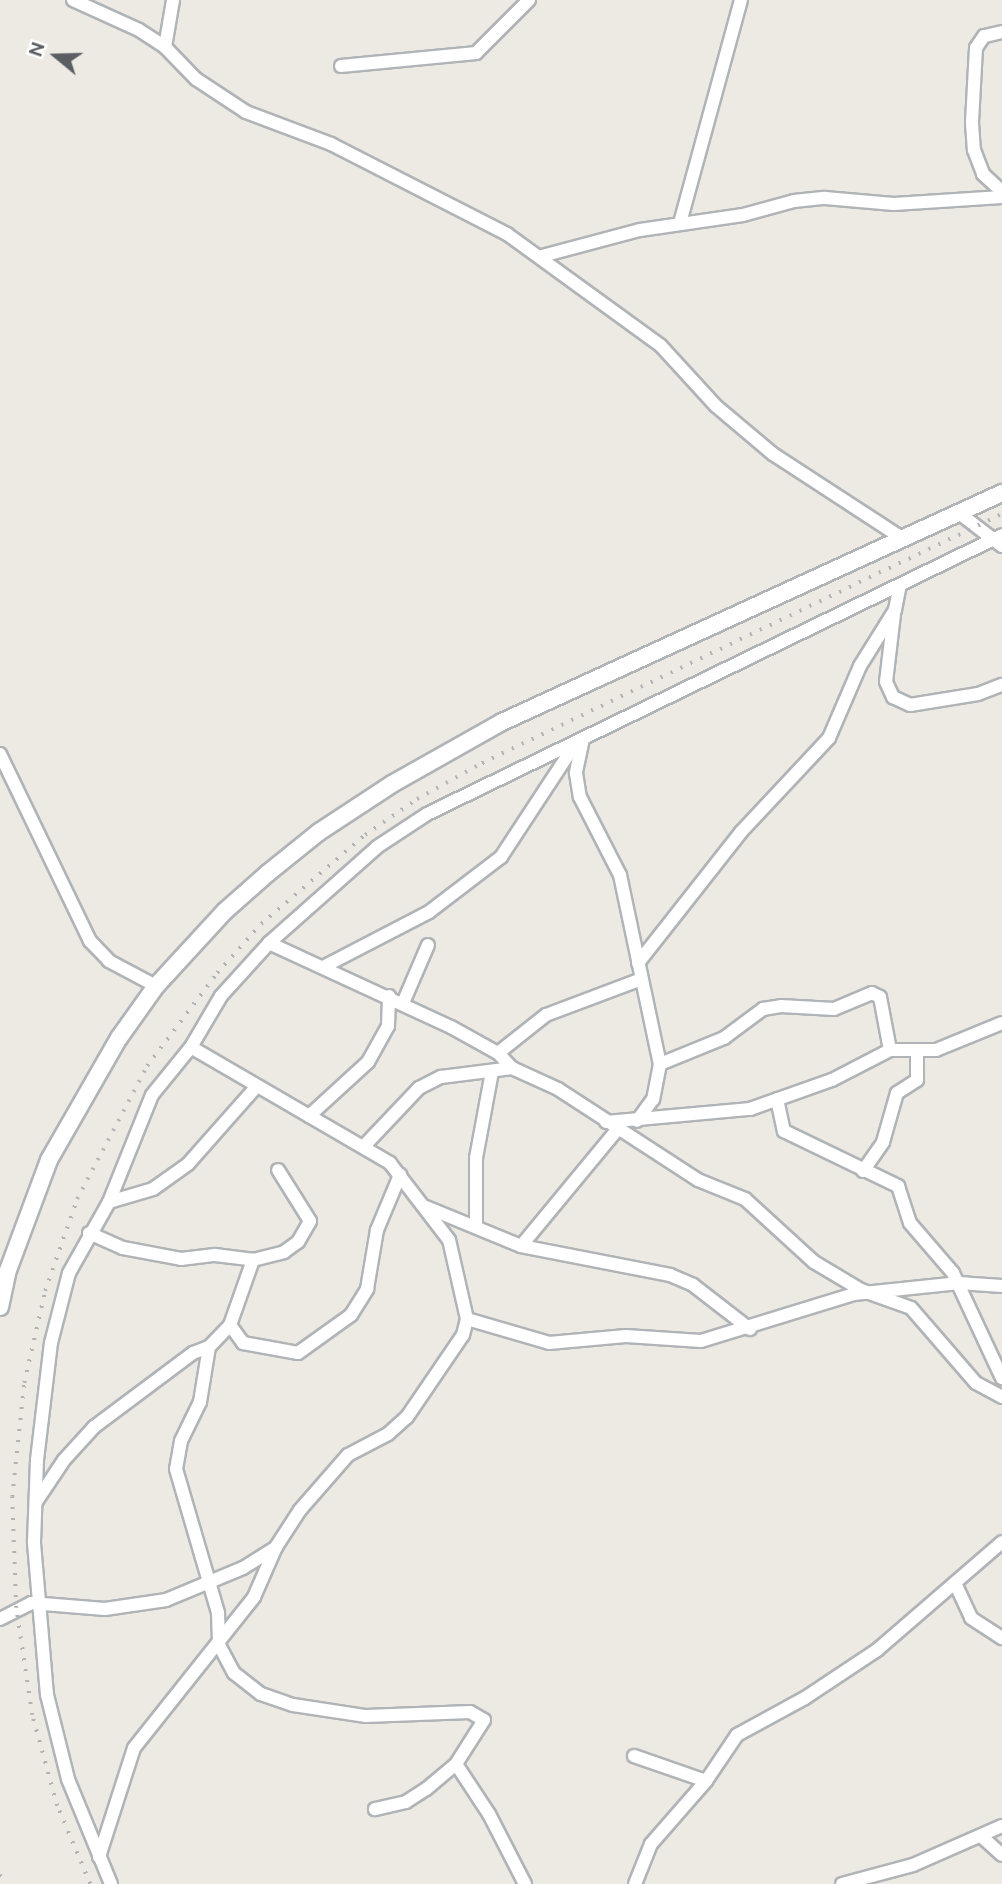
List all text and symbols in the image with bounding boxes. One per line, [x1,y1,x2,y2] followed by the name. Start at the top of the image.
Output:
[21,21,91,91] north arrow
[23,39,49,59] text: N

